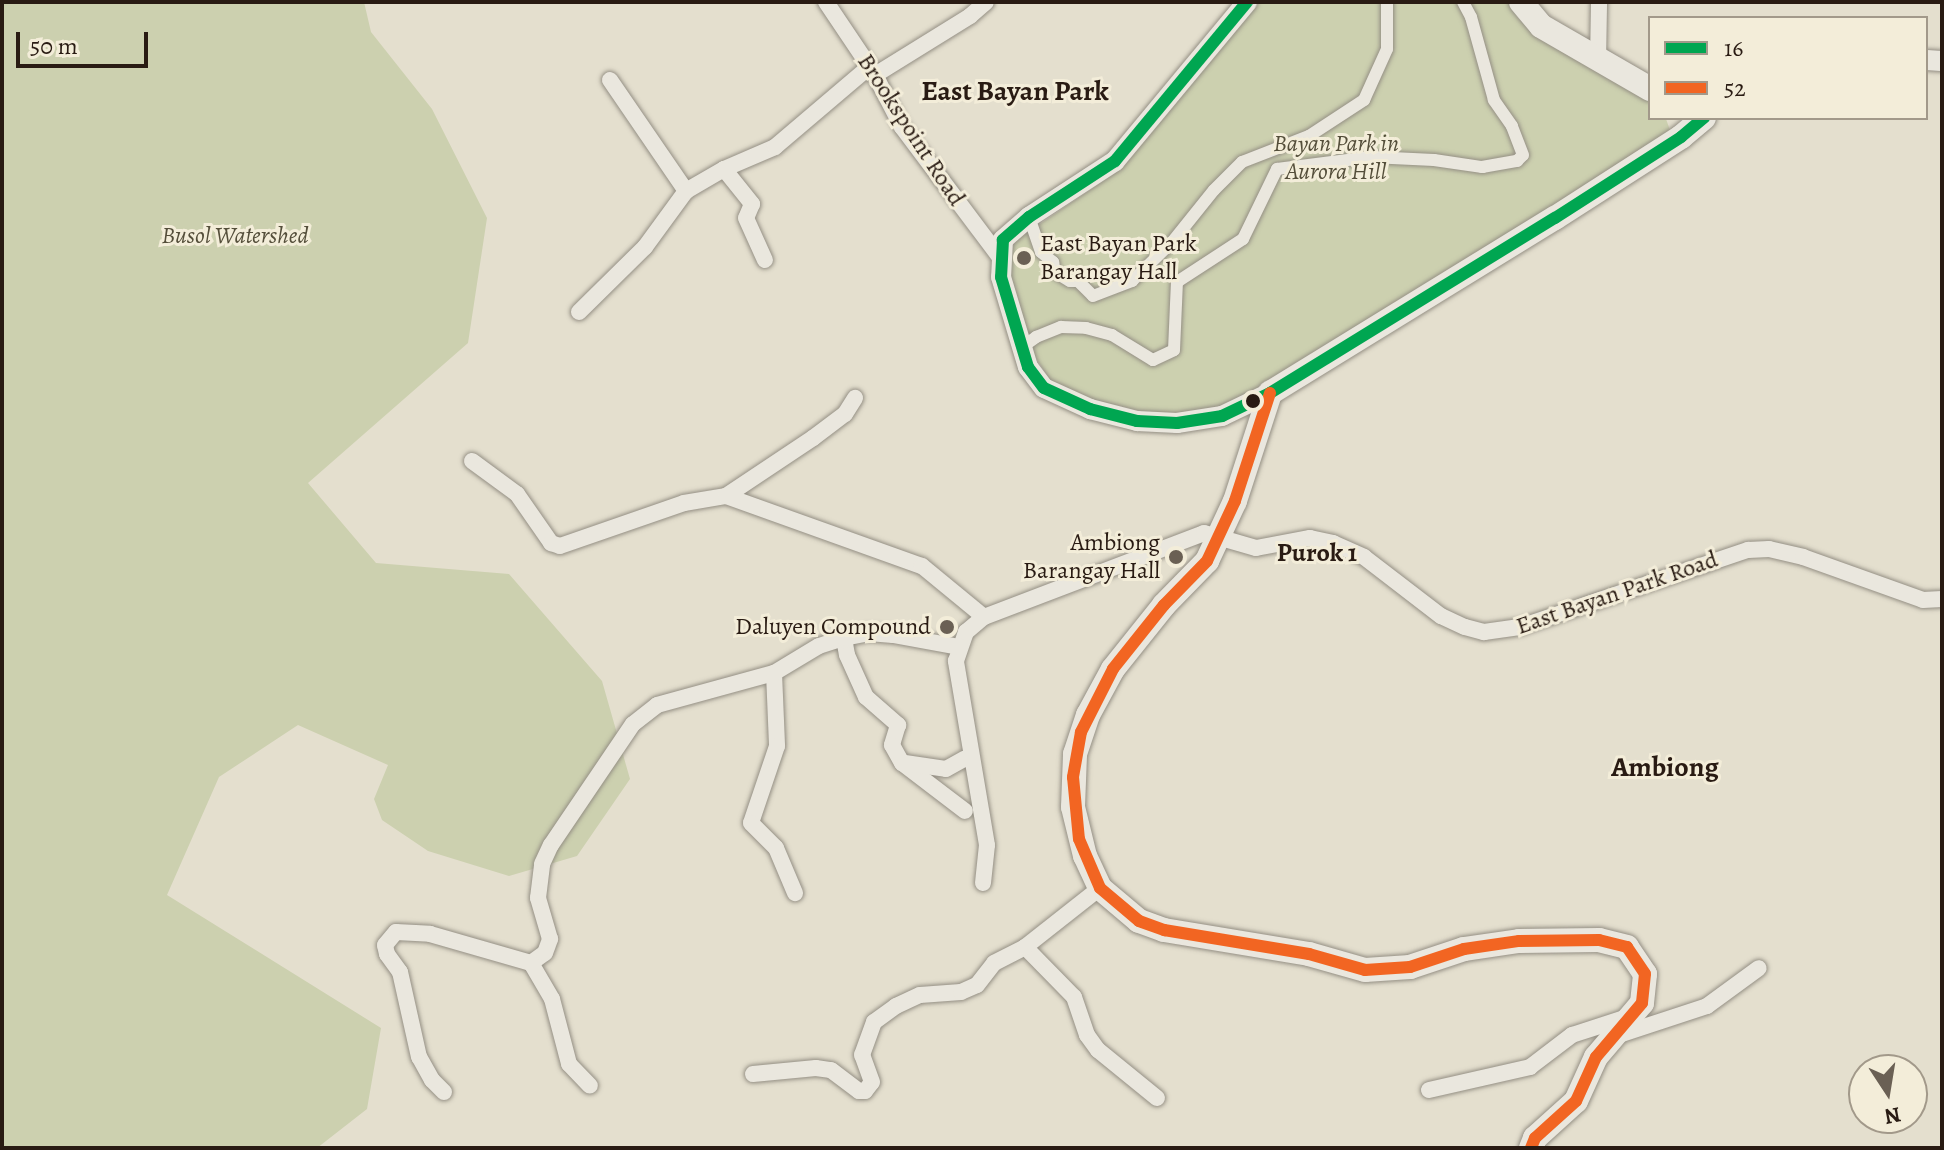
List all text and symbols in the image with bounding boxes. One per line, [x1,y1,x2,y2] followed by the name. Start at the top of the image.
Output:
[20,16,152,66] scale bar
[1648,16,1928,120] legend
[30,30,78,62] text: 50 m
[1724,32,1743,64] text: 16
[851,48,971,212] street label: Brookspoint Road
[1724,72,1746,104] text: 52
[921,74,1109,108] district label: East Bayan Park
[1273,130,1399,186] park label: Bayan Park in Aurora Hill
[161,222,309,250] park label: Busol Watershed
[1040,230,1197,286] place label: East Bayan Park Barangay Hall
[1015,249,1033,267] marker: East Bayan Park Barangay Hall
[1245,393,1261,409] unlabelled marker
[1023,529,1160,585] place label: Ambiong Barangay Hall
[1277,537,1357,569] district label: Purok 1
[1512,545,1722,641] street label: East Bayan Park Road
[1167,548,1185,566] marker: Ambiong Barangay Hall
[735,613,931,641] place label: Daluyen Compound
[938,618,956,636] marker: Daluyen Compound
[1611,750,1719,784] district label: Ambiong
[1848,1054,1928,1134] north arrow
[1882,1099,1904,1132] text: N

